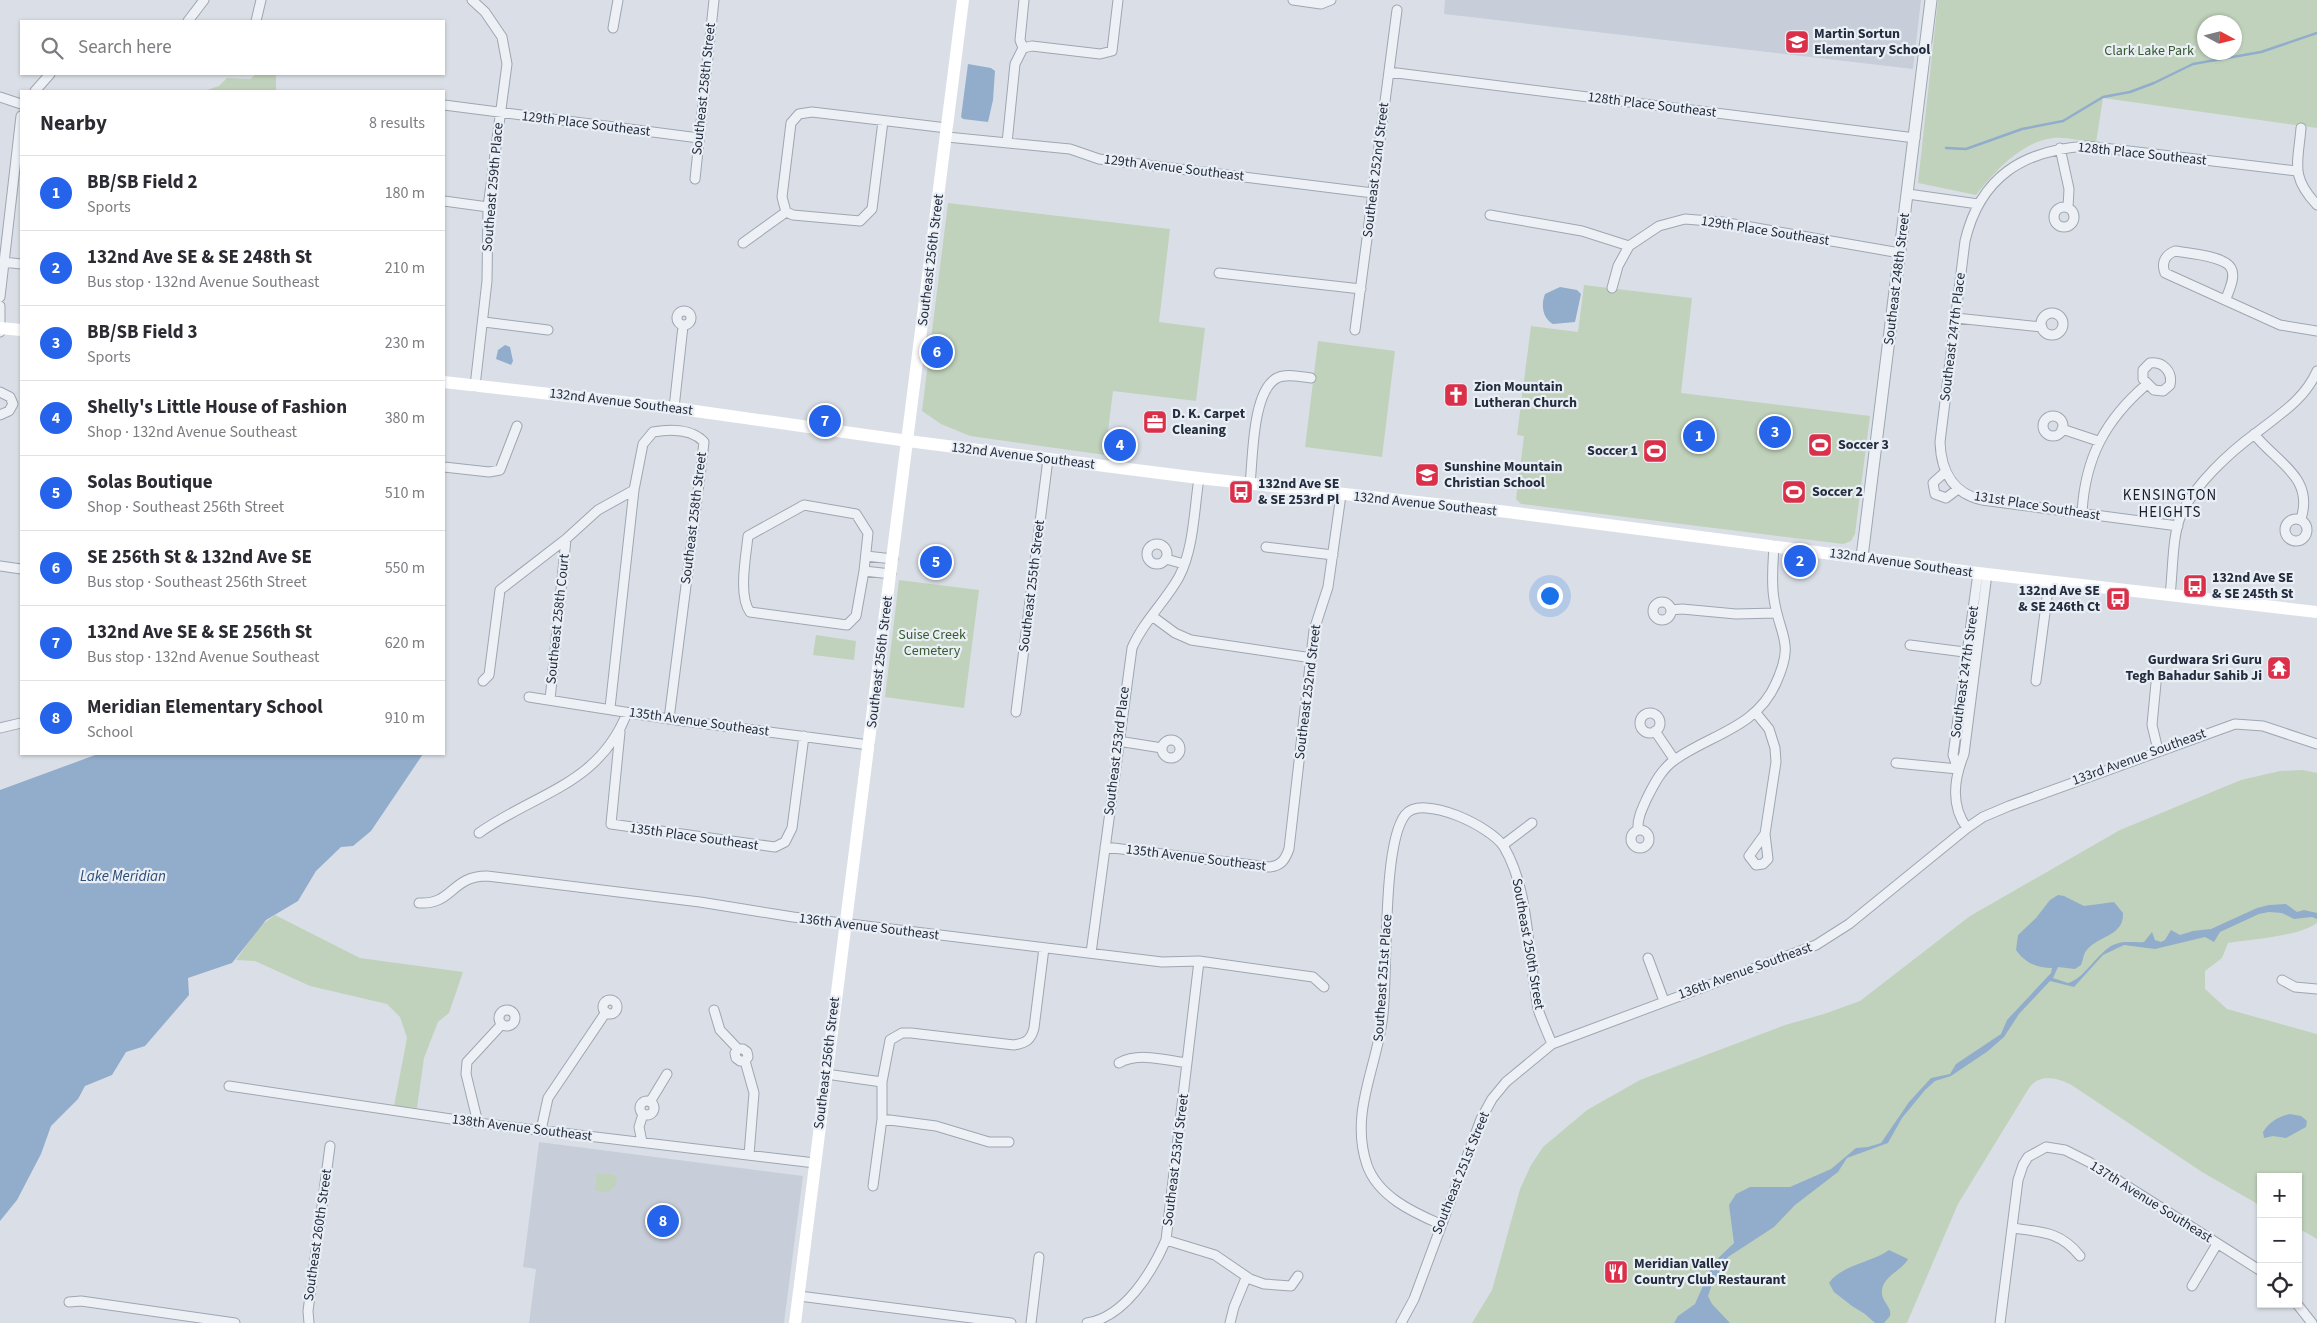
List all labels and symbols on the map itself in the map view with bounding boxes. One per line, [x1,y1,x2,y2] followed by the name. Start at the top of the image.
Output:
[2197,15,2242,60] north arrow
[687,22,721,156] street label: Southeast 258th Street
[1814,24,1930,60] place label: Martin Sortun Elementary School
[1784,29,1810,55] school or university icon: Martin Sortun Elementary School
[2104,41,2194,61] park label: Clark Lake Park
[1586,87,1718,123] street label: 128th Place Southeast
[1358,101,1394,239] street label: Southeast 252nd Street
[520,106,652,142] street label: 129th Place Southeast
[477,122,509,252] street label: Southeast 259th Place
[2077,137,2208,171] street label: 128th Place Southeast
[1103,149,1246,187] street label: 129th Avenue Southeast
[913,192,949,327] street label: Southeast 256th Street
[1699,211,1831,251] street label: 129th Place Southeast
[1879,211,1915,346] street label: Southeast 248th Street
[1935,271,1971,403] street label: Southeast 247th Place
[921,333,953,371] pin: 6
[1474,377,1577,413] place label: Zion Mountain Lutheran Church
[1443,382,1469,408] church icon: Zion Mountain Lutheran Church
[548,383,694,421] street label: 132nd Avenue Southeast
[809,402,841,440] pin: 7
[1172,404,1246,440] place label: D. K. Carpet Cleaning
[1142,409,1168,435] office icon: D. K. Carpet Cleaning
[1759,413,1791,451] pin: 3
[1683,417,1715,455] pin: 1
[1104,426,1136,464] pin: 4
[1807,432,1833,458] sports icon: Soccer 3
[1838,435,1889,455] place label: Soccer 3
[950,437,1096,475] street label: 132nd Avenue Southeast
[1642,438,1668,464] sports icon: Soccer 1
[1587,441,1638,461] place label: Soccer 1
[676,450,712,585] street label: Southeast 258th Street
[1444,457,1563,493] place label: Sunshine Mountain Christian School
[1414,462,1440,488] school or university icon: Sunshine Mountain Christian School
[1258,474,1340,510] place label: 132nd Ave SE & SE 253rd Pl
[1228,479,1254,505] bus stop icon: 132nd Ave SE & SE 253rd Pl
[1781,479,1807,505] sports icon: Soccer 2
[1812,482,1863,502] place label: Soccer 2
[2123,485,2217,523] district label: KENSINGTON HEIGHTS
[1972,486,2102,526] street label: 131st Place Southeast
[1352,487,1498,522] street label: 132nd Avenue Southeast
[1014,518,1050,653] street label: Southeast 255th Street
[1784,542,1816,580] pin: 2
[920,543,952,581] pin: 5
[1828,543,1974,583] street label: 132nd Avenue Southeast
[541,553,575,685] street label: Southeast 258th Court
[2212,568,2294,604] place label: 132nd Ave SE & SE 245th St
[2182,573,2208,599] bus stop icon: 132nd Ave SE & SE 245th St
[2018,581,2101,617] place label: 132nd Ave SE & SE 246th Ct
[1537,583,1563,609] your location
[2105,586,2131,612] bus stop icon: 132nd Ave SE & SE 246th Ct
[862,594,898,729] street label: Southeast 256th Street
[1946,604,1984,739] street label: Southeast 247th Street
[1290,623,1326,761] street label: Southeast 252nd Street
[898,625,966,661] park label: Suise Creek Cemetery
[2126,650,2262,686] place label: Gurdwara Sri Guru Tegh Bahadur Sahib Ji
[2266,655,2292,681] temple icon: Gurdwara Sri Guru Tegh Bahadur Sahib Ji
[1099,685,1135,817] street label: Southeast 253rd Place
[628,702,771,742] street label: 135th Avenue Southeast
[2069,723,2209,791] street label: 133rd Avenue Southeast
[628,818,760,856] street label: 135th Place Southeast
[1125,839,1268,877] street label: 135th Avenue Southeast
[80,866,166,887] water label: Lake Meridian
[1507,877,1549,1012] street label: Southeast 250th Street
[798,908,941,946] street label: 136th Avenue Southeast
[1369,914,1397,1042] street label: Southeast 251st Place
[1675,937,1815,1005] street label: 136th Avenue Southeast
[809,995,845,1130] street label: Southeast 256th Street
[1158,1092,1194,1227] street label: Southeast 253rd Street
[1427,1108,1495,1237] street label: Southeast 251st Street
[451,1109,594,1147] street label: 138th Avenue Southeast
[2086,1156,2216,1248] street label: 137th Avenue Southeast
[299,1167,337,1302] street label: Southeast 260th Street
[647,1202,679,1240] pin: 8
[1634,1254,1787,1290] place label: Meridian Valley Country Club Restaurant
[1603,1259,1629,1285] restaurant icon: Meridian Valley Country Club Restaurant

